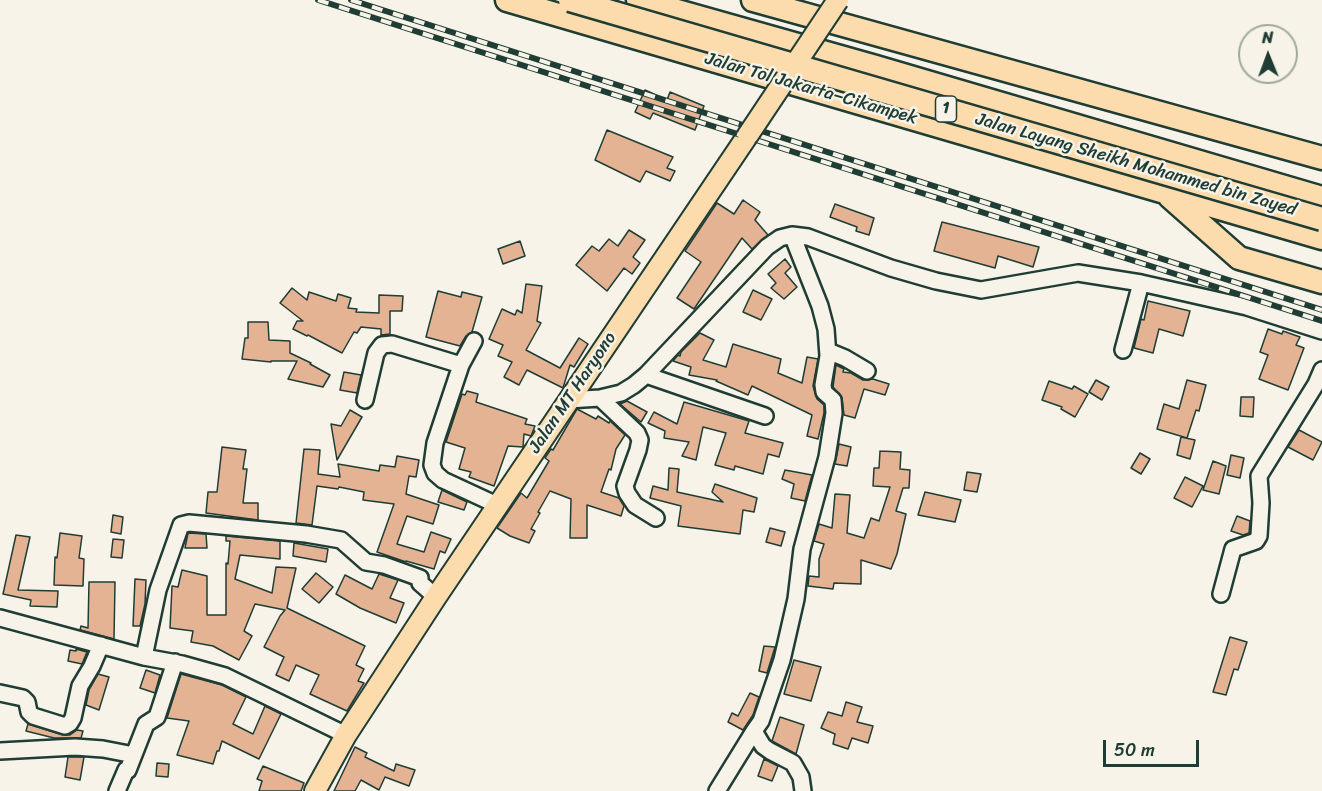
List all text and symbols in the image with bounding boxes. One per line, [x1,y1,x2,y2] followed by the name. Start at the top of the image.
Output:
[1262,23,1274,52] text: N
[1238,24,1298,84] north arrow
[702,48,920,130] street label: Jalan Tol Jakarta–Cikampek
[936,96,956,122] road number: 1
[973,109,1299,221] street label: Jalan Layang Sheikh Mohammed bin Zayed
[525,328,621,458] street label: Jalan MT Haryono
[1106,728,1202,766] scale bar
[1114,734,1155,766] text: 50 m

